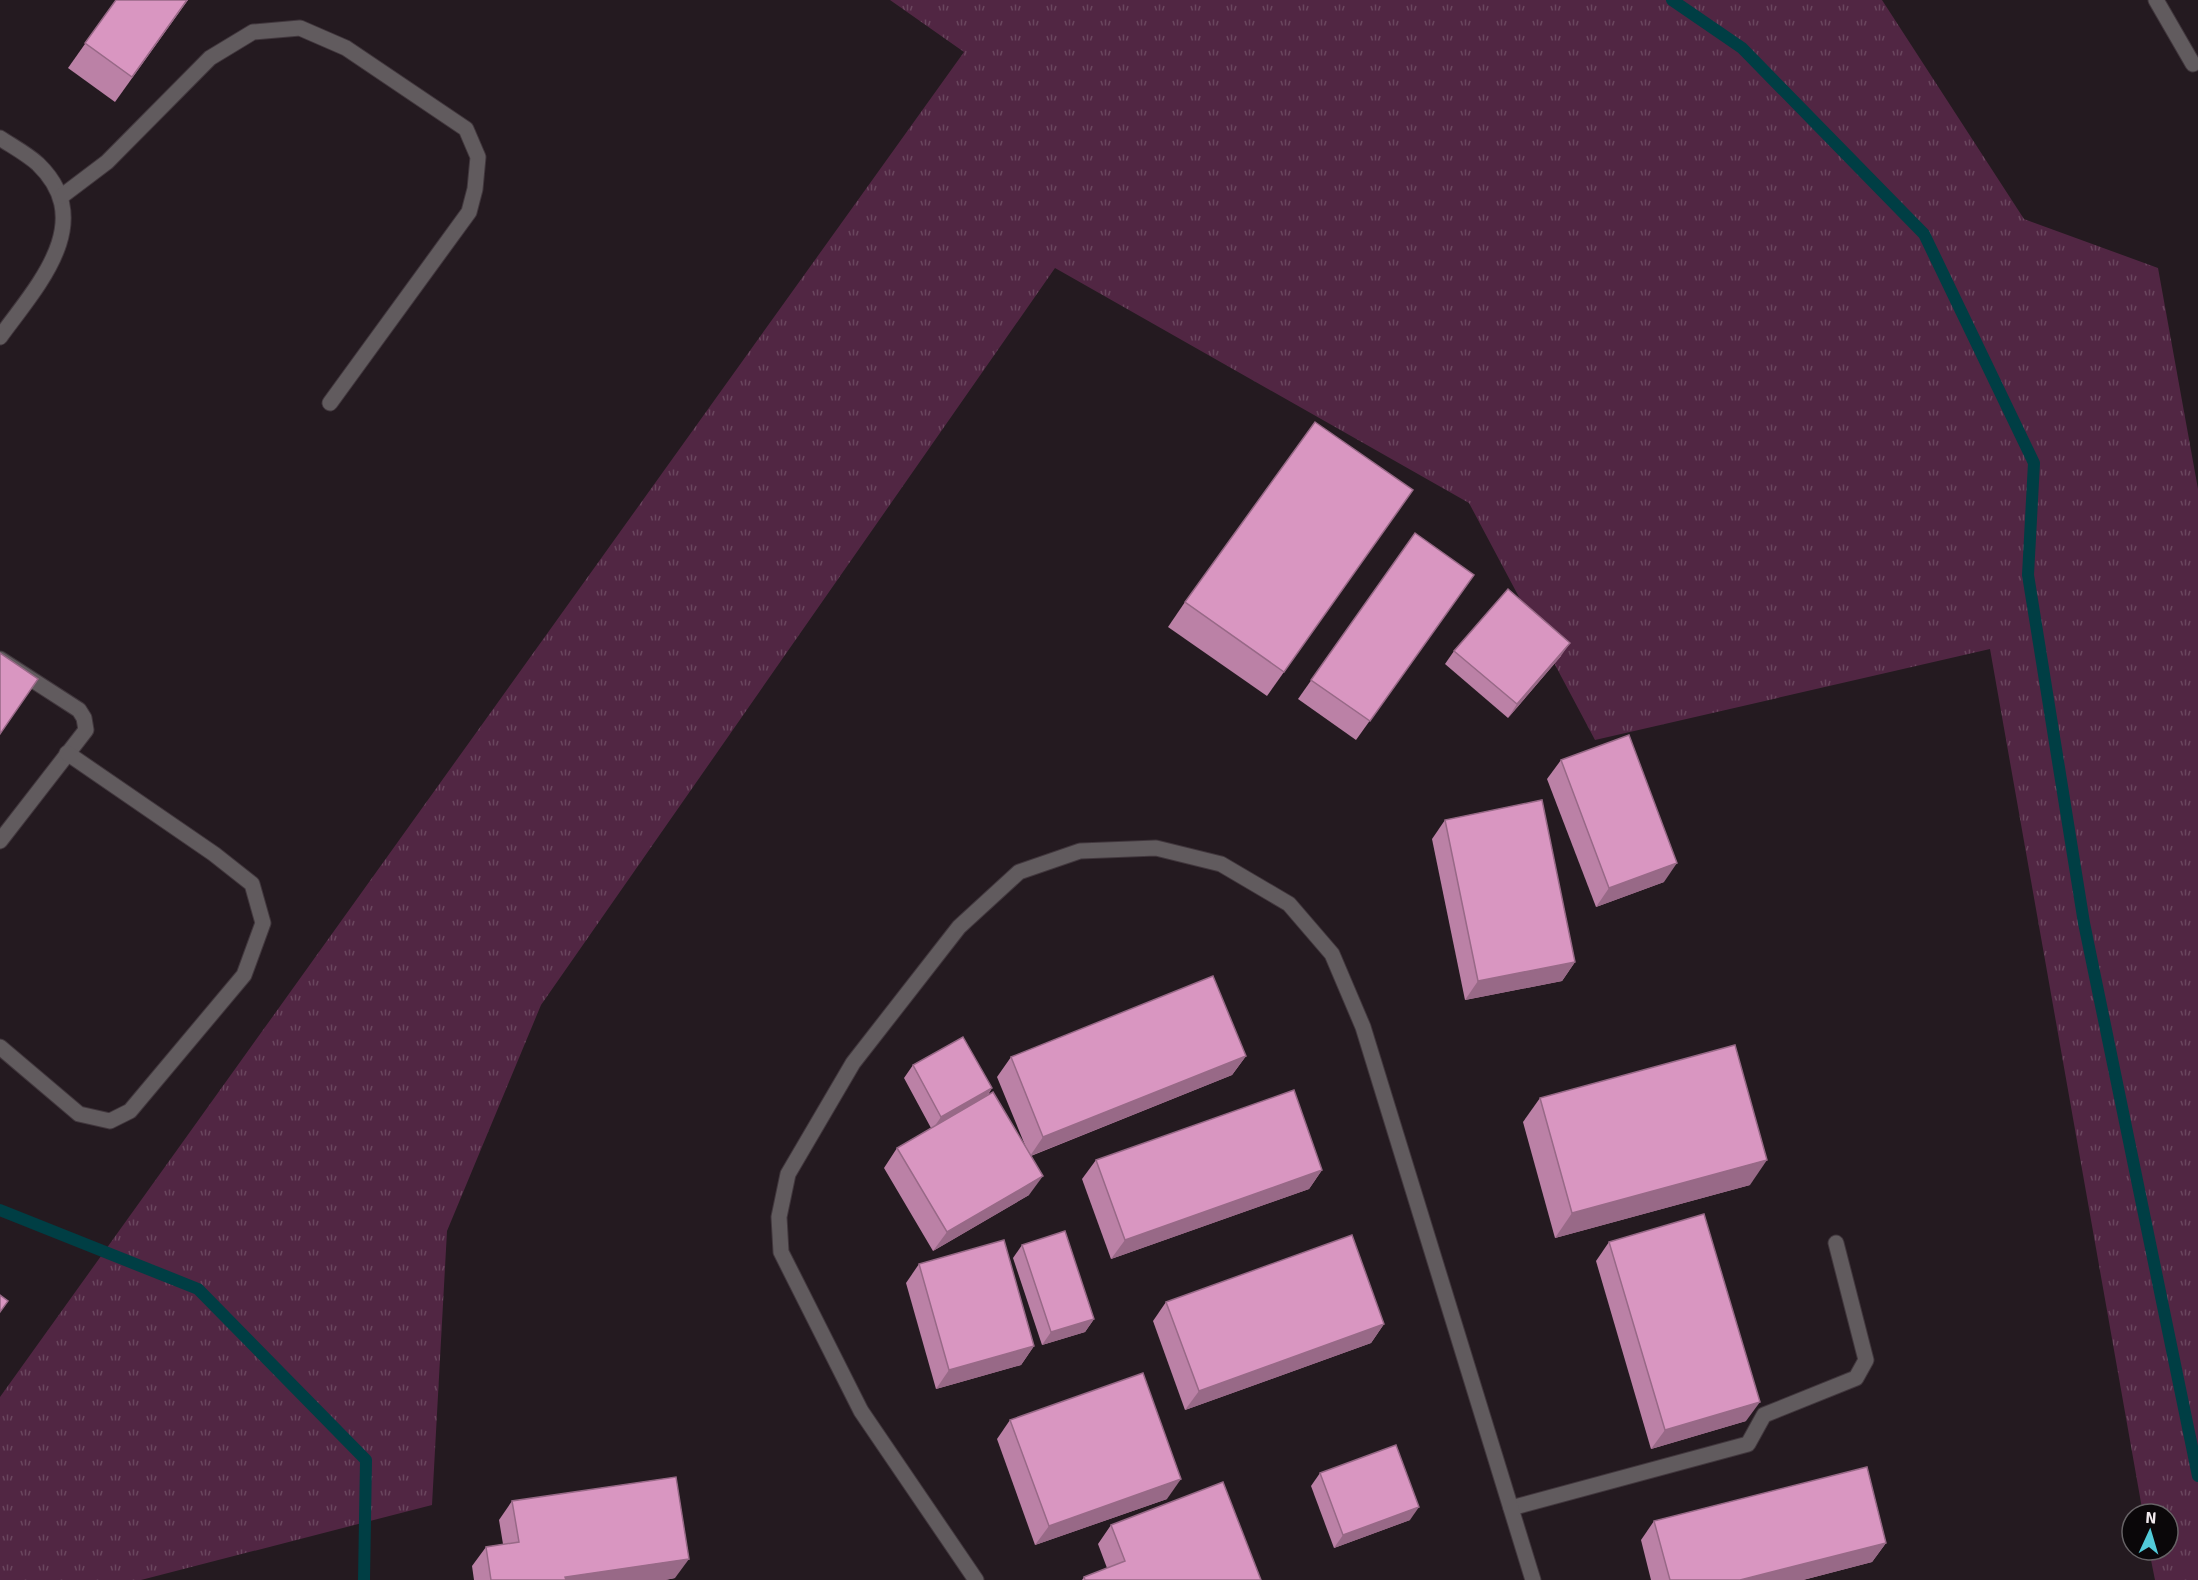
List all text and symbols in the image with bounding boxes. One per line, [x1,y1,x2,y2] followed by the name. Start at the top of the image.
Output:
[2120,1502,2180,1562] north arrow
[2145,1508,2157,1528] text: N

